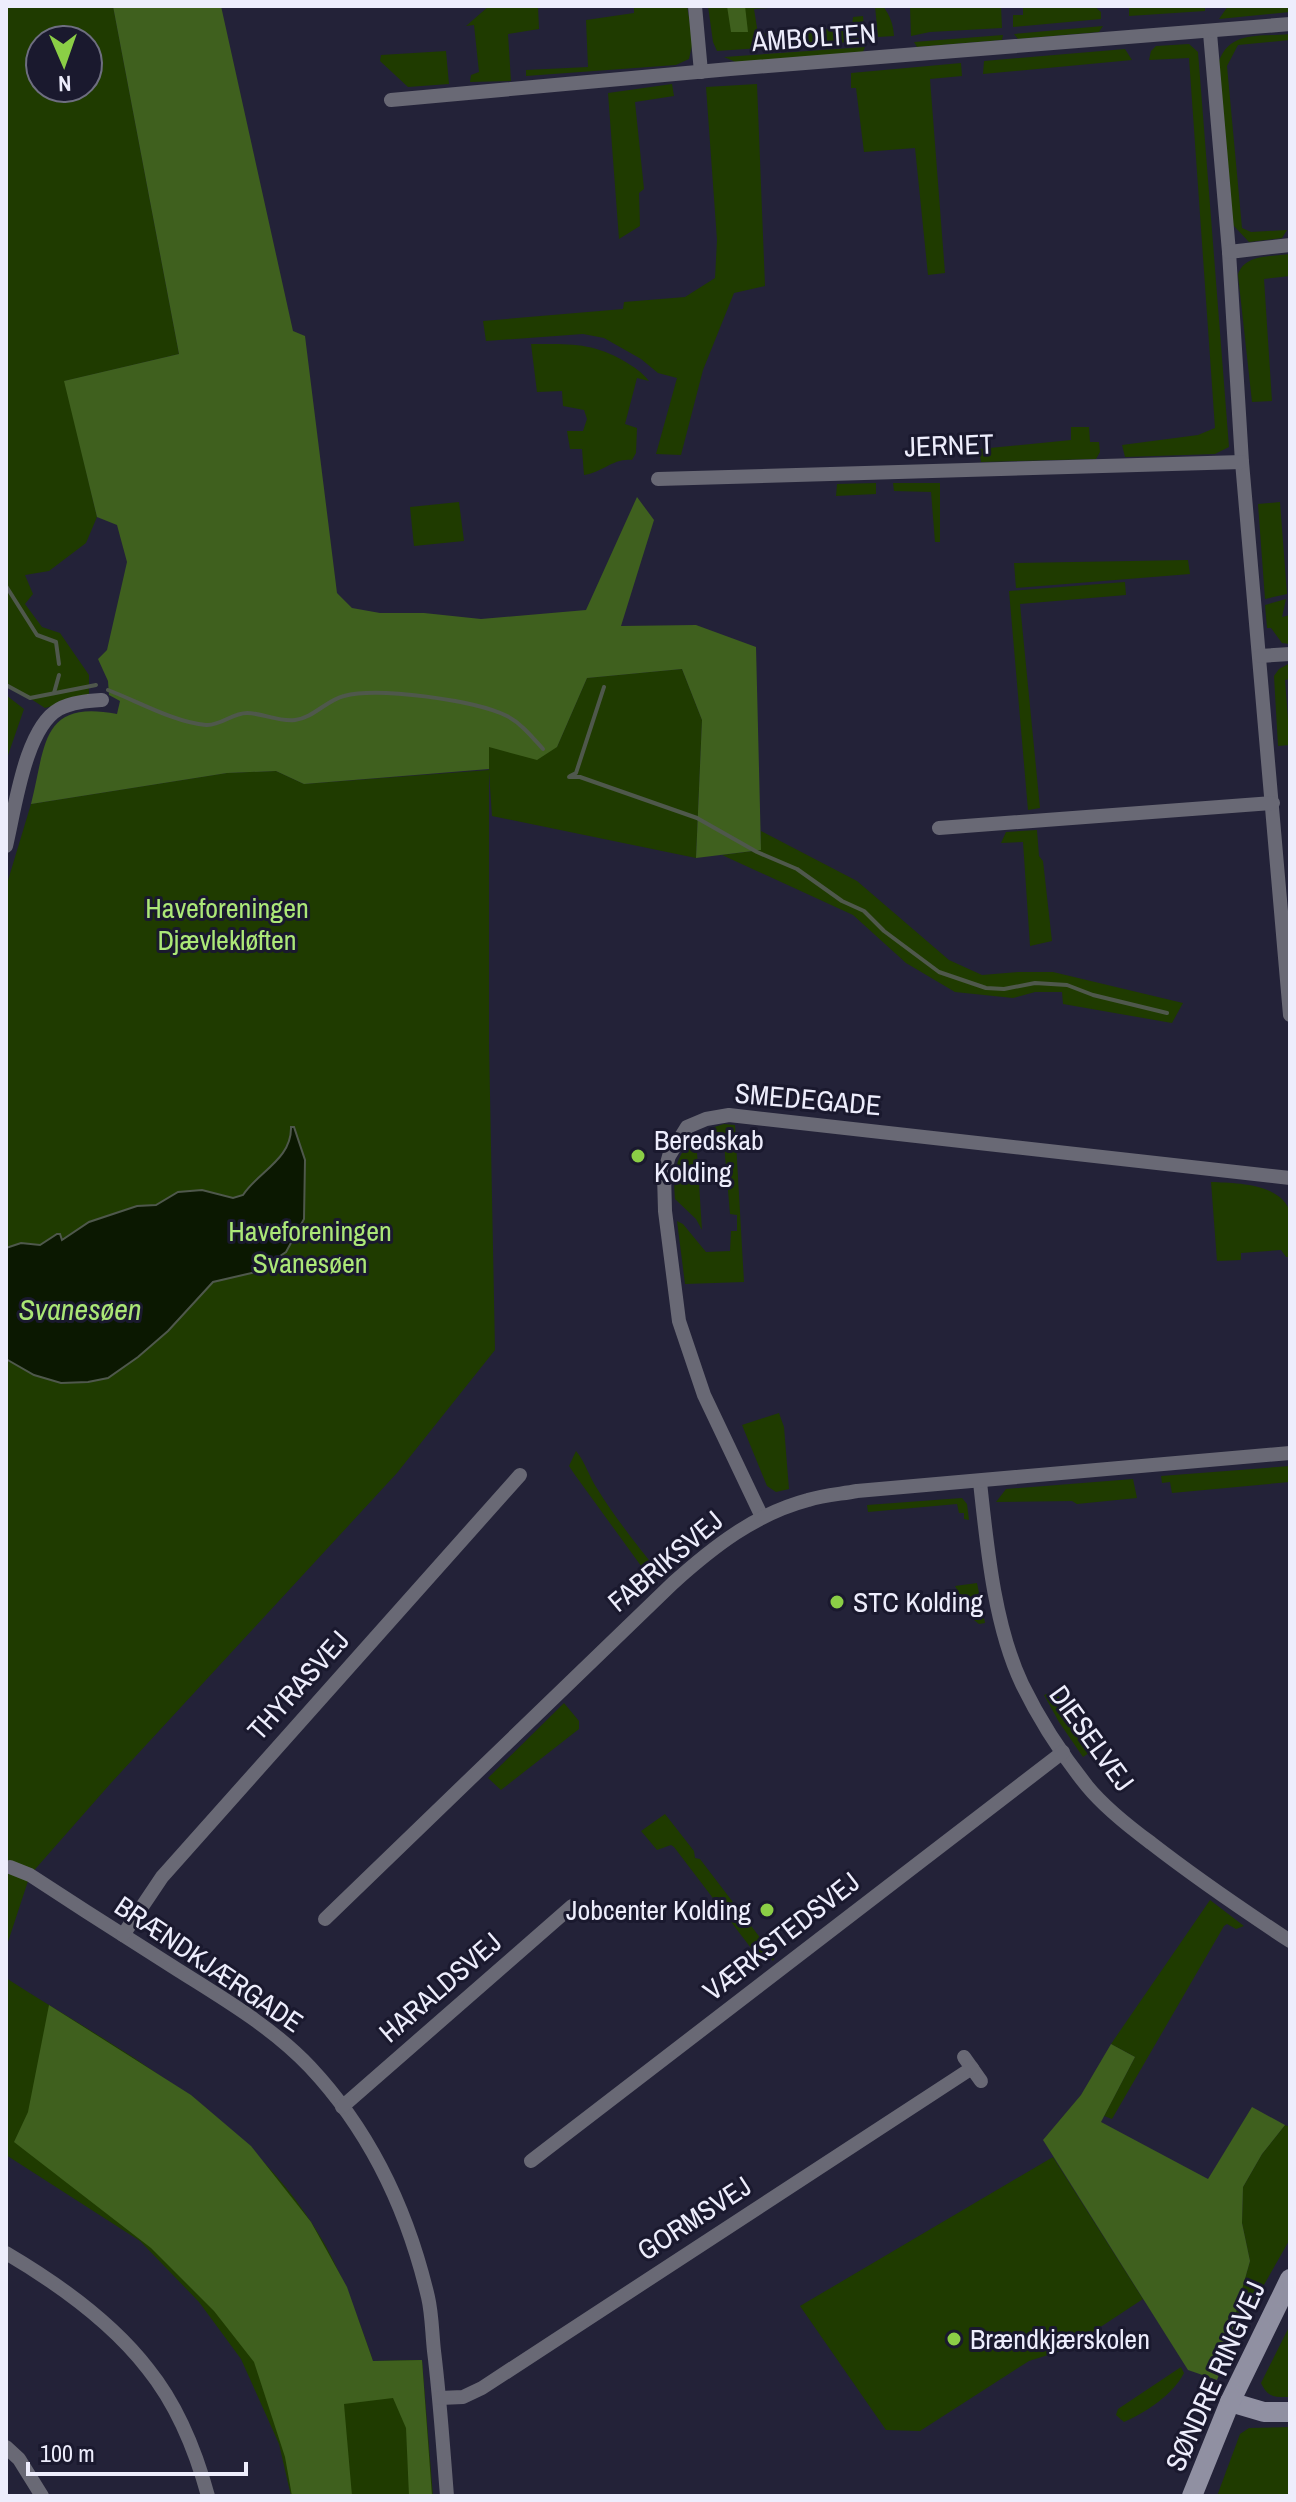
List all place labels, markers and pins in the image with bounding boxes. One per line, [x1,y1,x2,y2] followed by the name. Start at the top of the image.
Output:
[654,1121,764,1191] place label: Beredskab Kolding
[629,1147,647,1165] marker: Beredskab Kolding
[853,1583,983,1621] place label: STC Kolding
[828,1593,846,1611] marker: STC Kolding
[566,1891,751,1929] place label: Jobcenter Kolding
[758,1901,776,1919] marker: Jobcenter Kolding
[970,2320,1150,2358] place label: Brændkjærskolen
[945,2330,963,2348] marker: Brændkjærskolen

